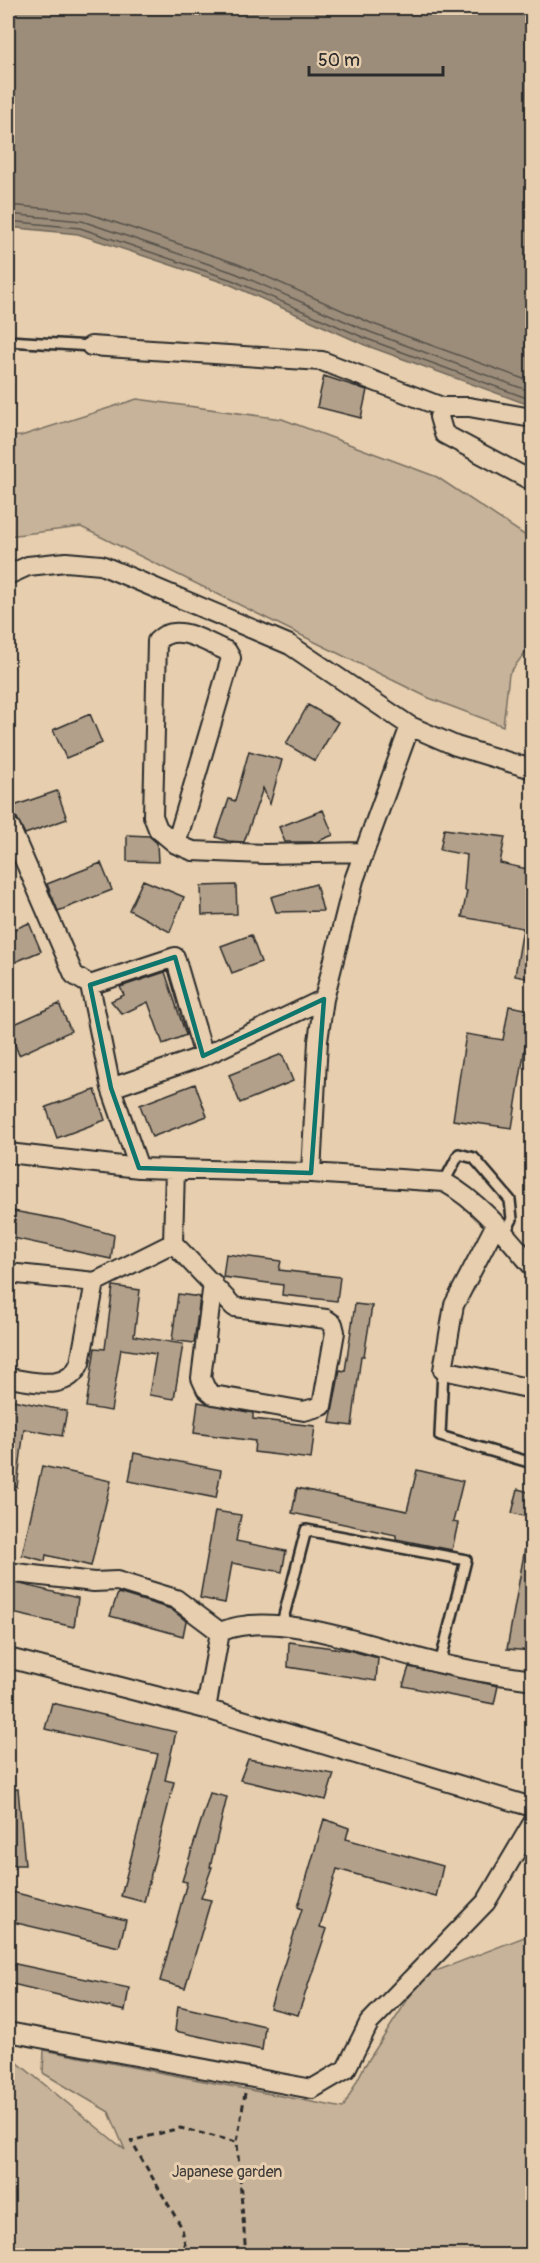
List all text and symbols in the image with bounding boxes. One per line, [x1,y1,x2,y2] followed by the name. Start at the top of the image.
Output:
[309,39,442,77] scale bar
[318,49,360,72] text: 50 m
[172,2162,282,2182] park label: Japanese garden

